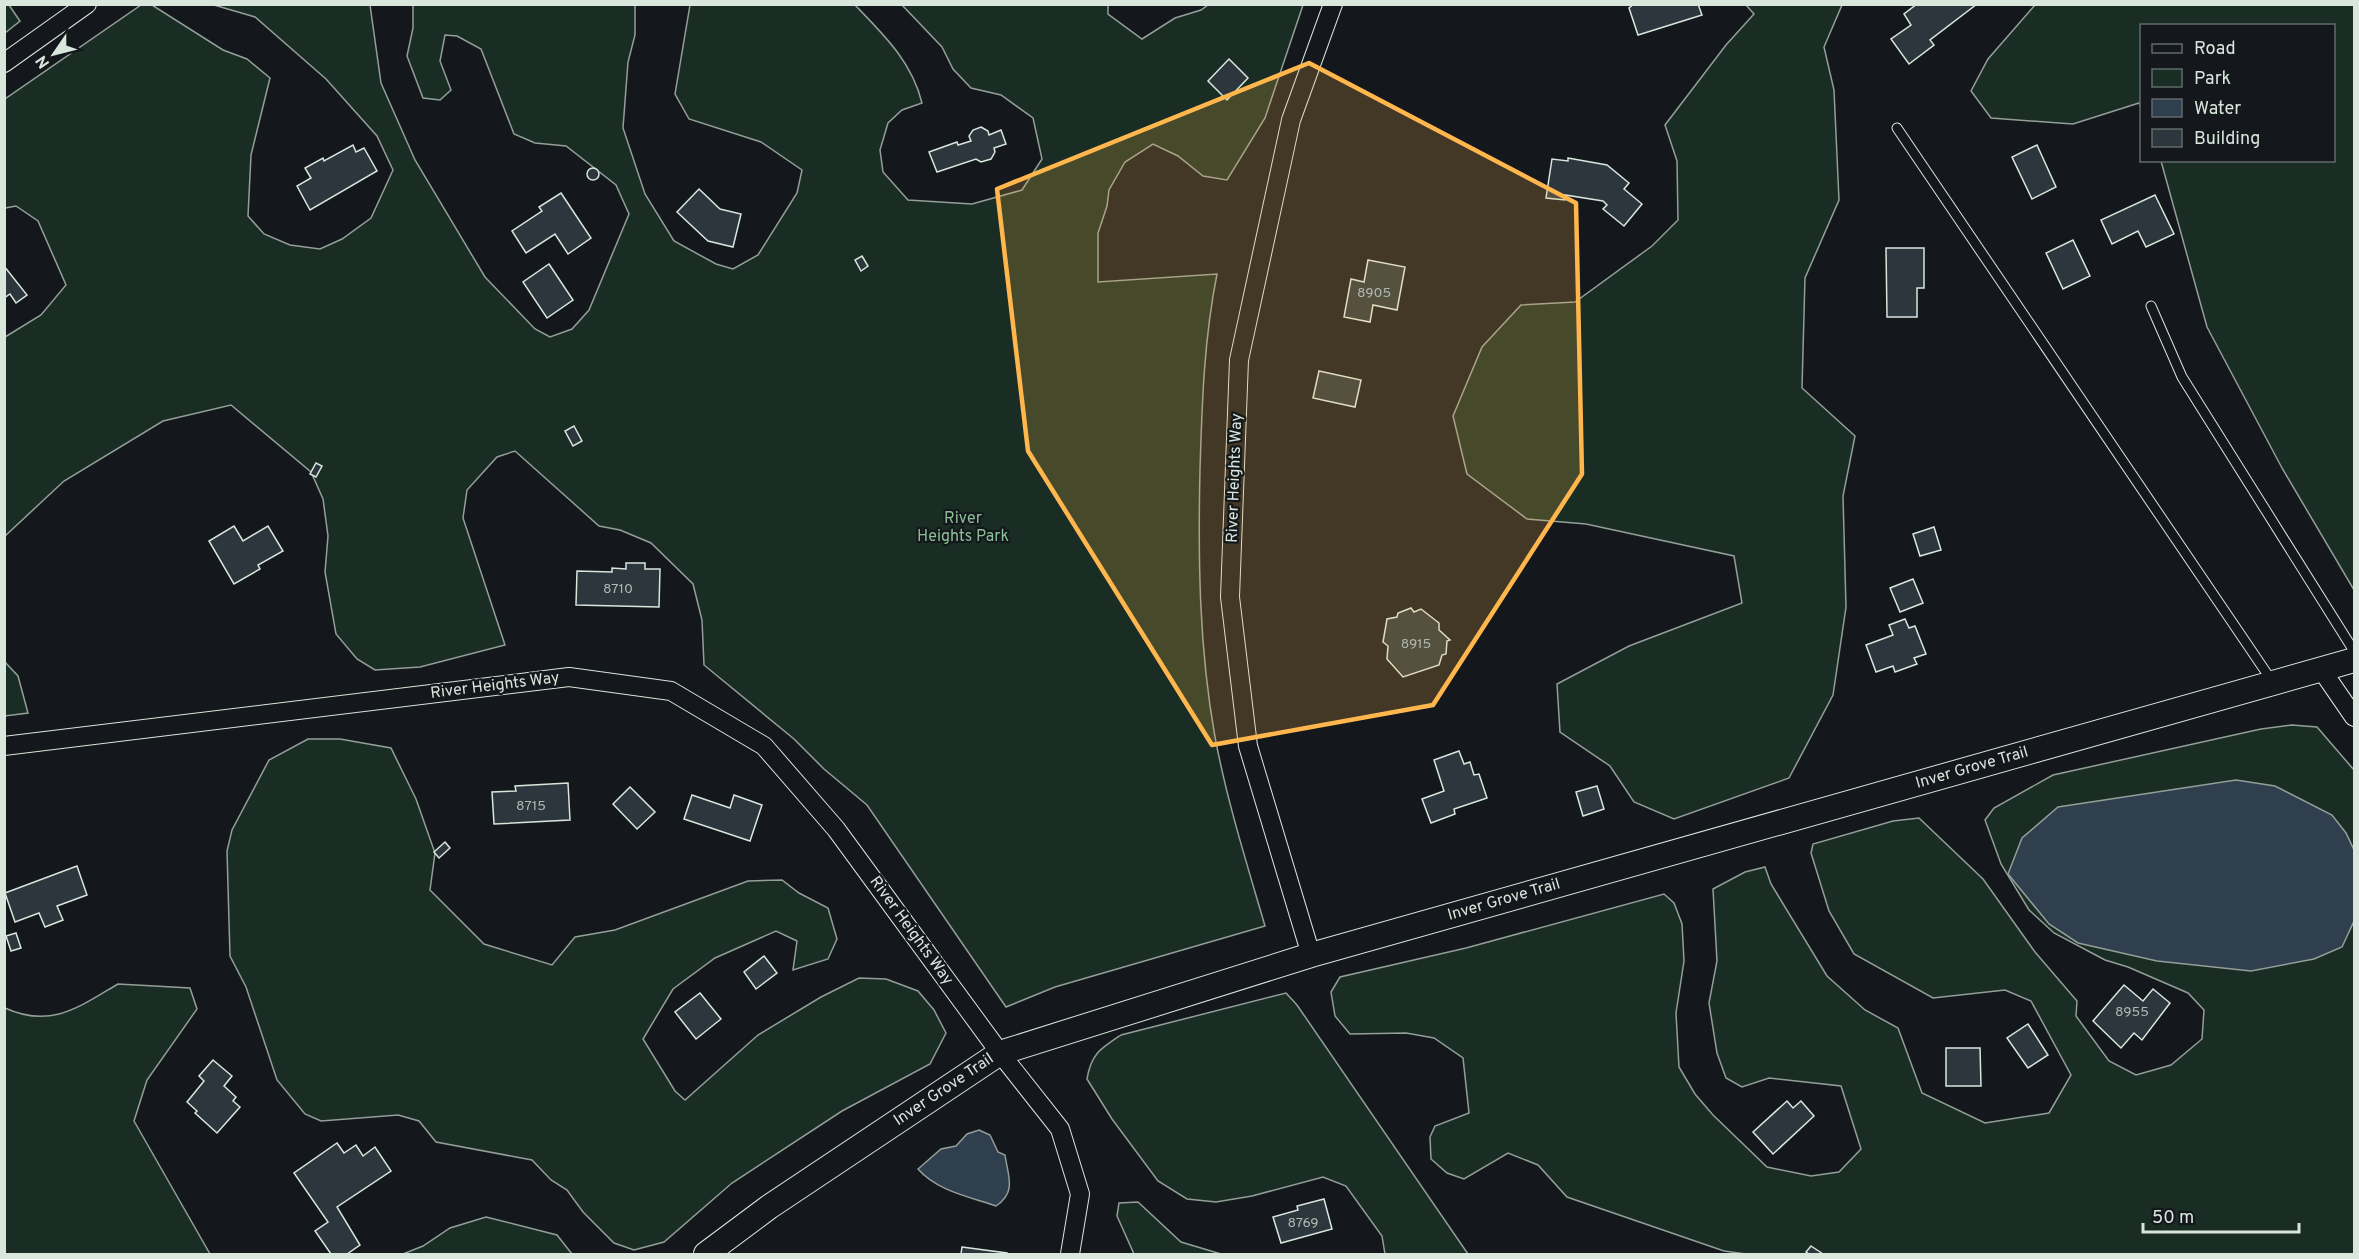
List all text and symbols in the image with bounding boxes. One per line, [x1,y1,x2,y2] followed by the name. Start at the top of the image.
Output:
[24,24,84,84] north arrow
[2140,24,2335,162] legend
[2194,38,2236,61] text: Road
[32,51,55,72] text: N
[2194,68,2231,91] text: Park
[2194,98,2241,121] text: Water
[2194,128,2260,151] text: Building
[1357,285,1391,302] house number: 8905
[1223,413,1247,543] street label: River Heights Way
[917,509,1009,547] park label: River Heights Park
[603,581,633,598] house number: 8710
[1401,636,1431,653] house number: 8915
[429,668,561,704] street label: River Heights Way
[1913,742,2031,794] street label: Inver Grove Trail
[516,798,546,815] house number: 8715
[865,873,957,989] street label: River Heights Way
[1445,874,1563,926] street label: Inver Grove Trail
[2115,1004,2149,1021] house number: 8955
[890,1049,998,1131] street label: Inver Grove Trail
[2143,1196,2299,1234] scale bar
[2152,1207,2194,1230] text: 50 m
[1287,1215,1319,1232] house number: 8769

